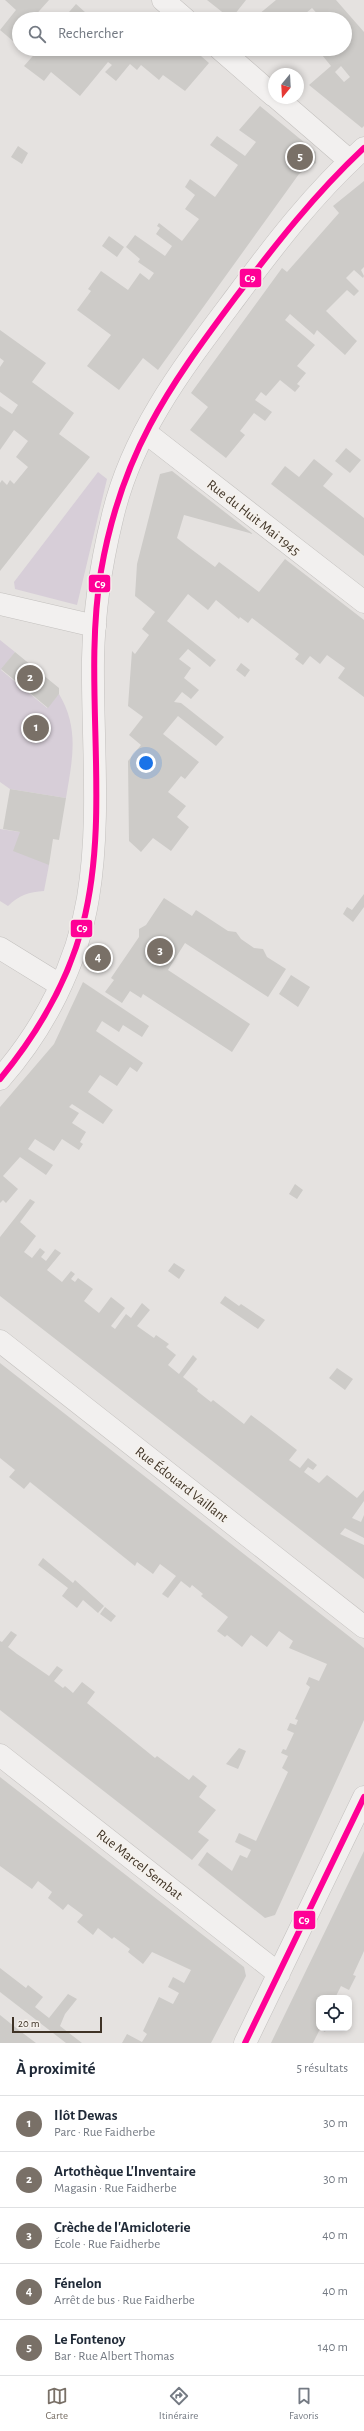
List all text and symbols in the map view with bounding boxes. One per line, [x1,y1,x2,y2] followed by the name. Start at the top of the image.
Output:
[12,12,352,56] search box
[26,23,48,45] icon: search
[58,26,123,41] text: Rechercher
[268,68,304,104] north arrow
[287,142,313,172] pin: 5
[239,268,262,288] line badge: C9
[245,273,256,284] text: C9
[204,477,303,558] street label: Rue du Huit Mai 1945
[88,574,111,593] line badge: C9
[95,579,106,590] text: C9
[17,663,43,693] pin: 2
[23,713,49,743] pin: 1
[136,753,156,773] your location
[70,919,93,938] line badge: C9
[77,923,88,934] text: C9
[147,936,173,966] pin: 3
[85,943,111,973] pin: 4
[132,1442,233,1526] street label: Rue Édouard Vaillant
[94,1827,185,1903] street label: Rue Marcel Sembat
[293,1910,316,1930] line badge: C9
[299,1915,310,1926] text: C9
[316,1995,352,2031] map controls
[316,1995,352,2031] button: locate
[12,2015,102,2034] scale bar
[18,2018,39,2029] text: 20 m
[16,2060,96,2077] text: À proximité
[296,2062,348,2075] text: 5 résultats
[54,2108,117,2123] text: Ilôt Dewas
[27,2117,31,2130] text: 1
[323,2117,348,2130] text: 30 m
[54,2126,155,2139] text: Parc · Rue Faidherbe
[54,2164,196,2179] text: Artothèque L'Inventaire
[26,2173,32,2186] text: 2
[323,2173,348,2186] text: 30 m
[54,2182,177,2195] text: Magasin · Rue Faidherbe
[54,2220,191,2235] text: Crèche de l'Amicloterie
[26,2229,32,2242] text: 3
[322,2229,348,2242] text: 40 m
[54,2238,160,2251] text: École · Rue Faidherbe
[54,2276,102,2291] text: Fénelon
[26,2285,32,2298] text: 4
[322,2285,348,2298] text: 40 m
[54,2294,195,2307] text: Arrêt de bus · Rue Faidherbe
[54,2332,125,2347] text: Le Fontenoy
[26,2341,32,2354] text: 5
[318,2341,348,2354] text: 140 m
[54,2350,174,2363] text: Bar · Rue Albert Thomas
[45,2385,68,2422] tab: Carte
[159,2385,198,2422] tab: Itinéraire
[289,2385,319,2422] tab: Favoris

